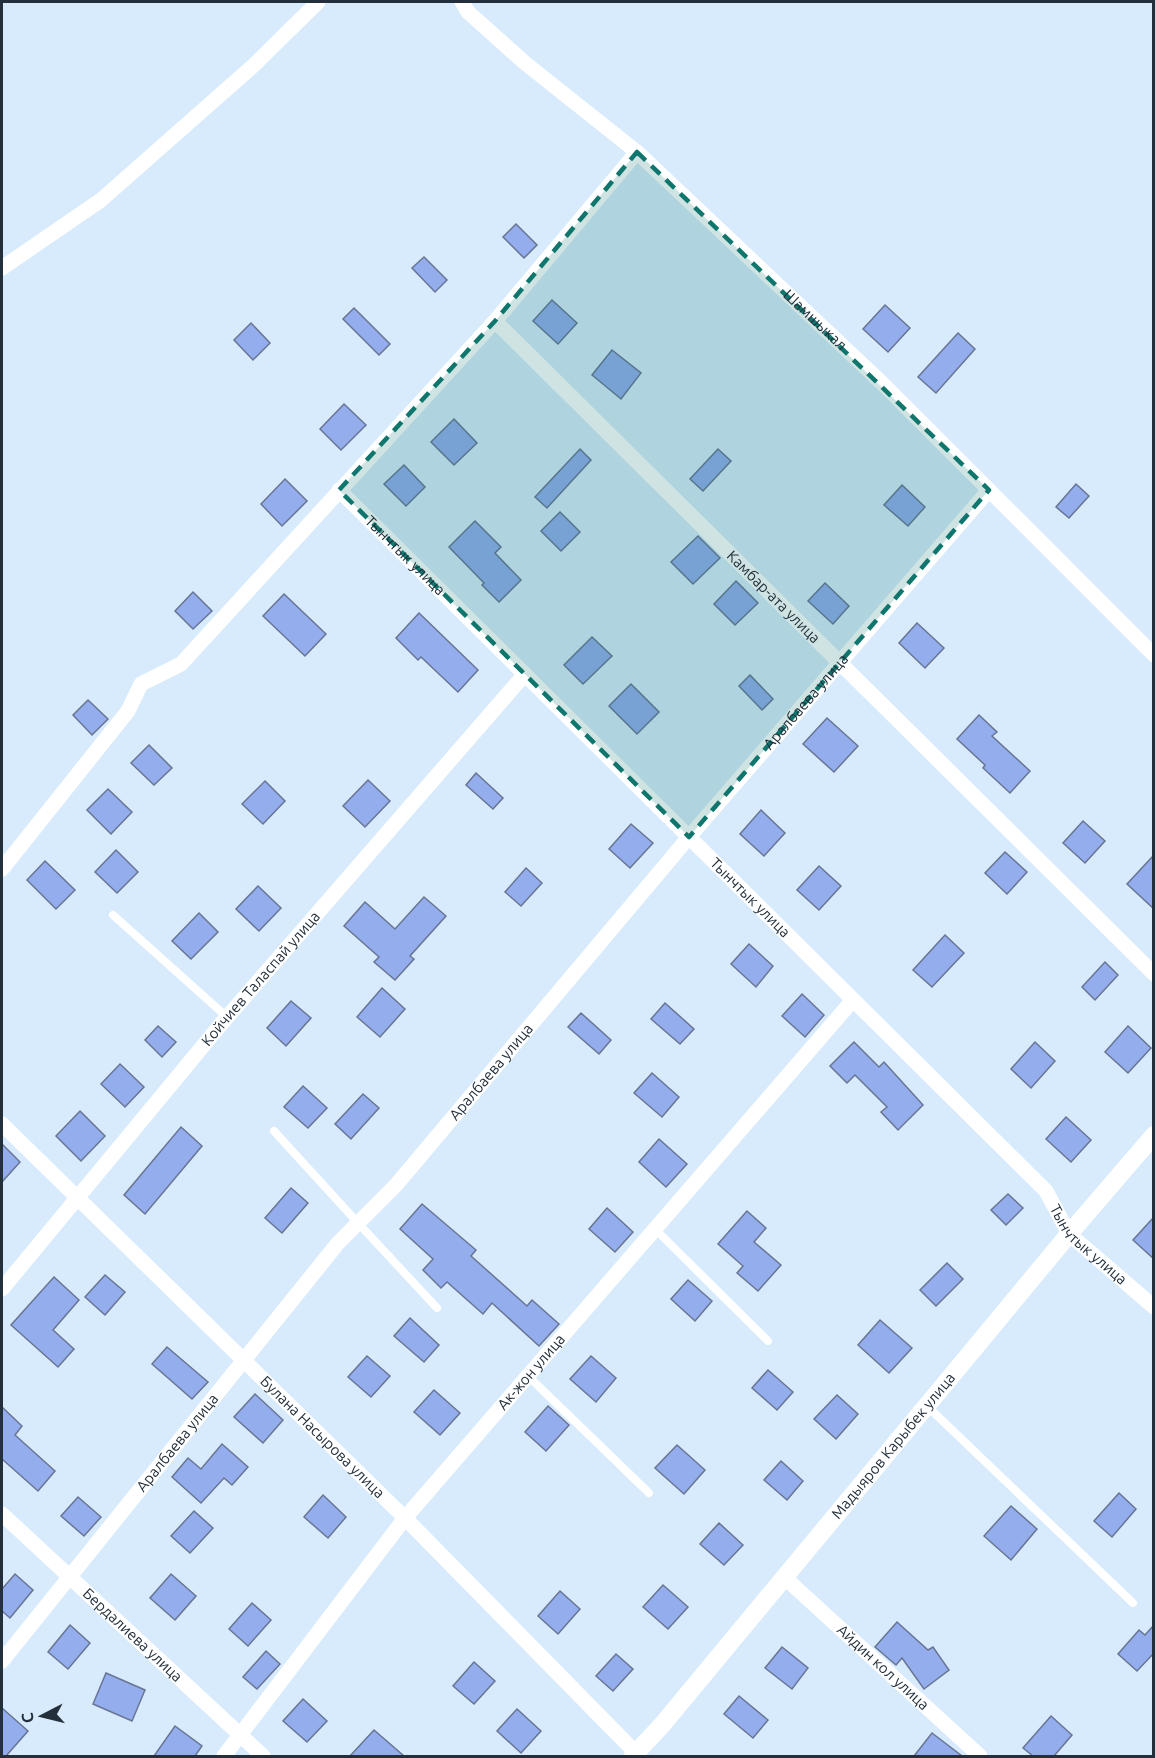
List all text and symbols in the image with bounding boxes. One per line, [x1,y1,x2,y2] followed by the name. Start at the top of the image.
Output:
[780,286,851,354] street label: Шамшыкал
[362,512,449,598] street label: Тынчтык улица
[724,547,824,646] street label: Камбар-ата улица
[760,650,851,753] street label: Аралбаева улица
[707,854,794,940] street label: Тынчтык улица
[198,908,323,1049] street label: Койчиев Таласпай улица
[445,1020,536,1123] street label: Аралбаева улица
[1047,1201,1131,1288] street label: Тынчтык улица
[494,1330,568,1413] street label: Ак-жон улица
[828,1369,958,1522] street label: Мадыяров Карыбек улица
[257,1372,388,1501] street label: Булана Насырова улица
[133,1390,221,1495] street label: Аралбаева улица
[80,1584,186,1685] street label: Бердалиева улица
[834,1621,933,1713] street label: Айдин кол улица
[12,1686,72,1746] north arrow
[18,1712,37,1724] text: С

